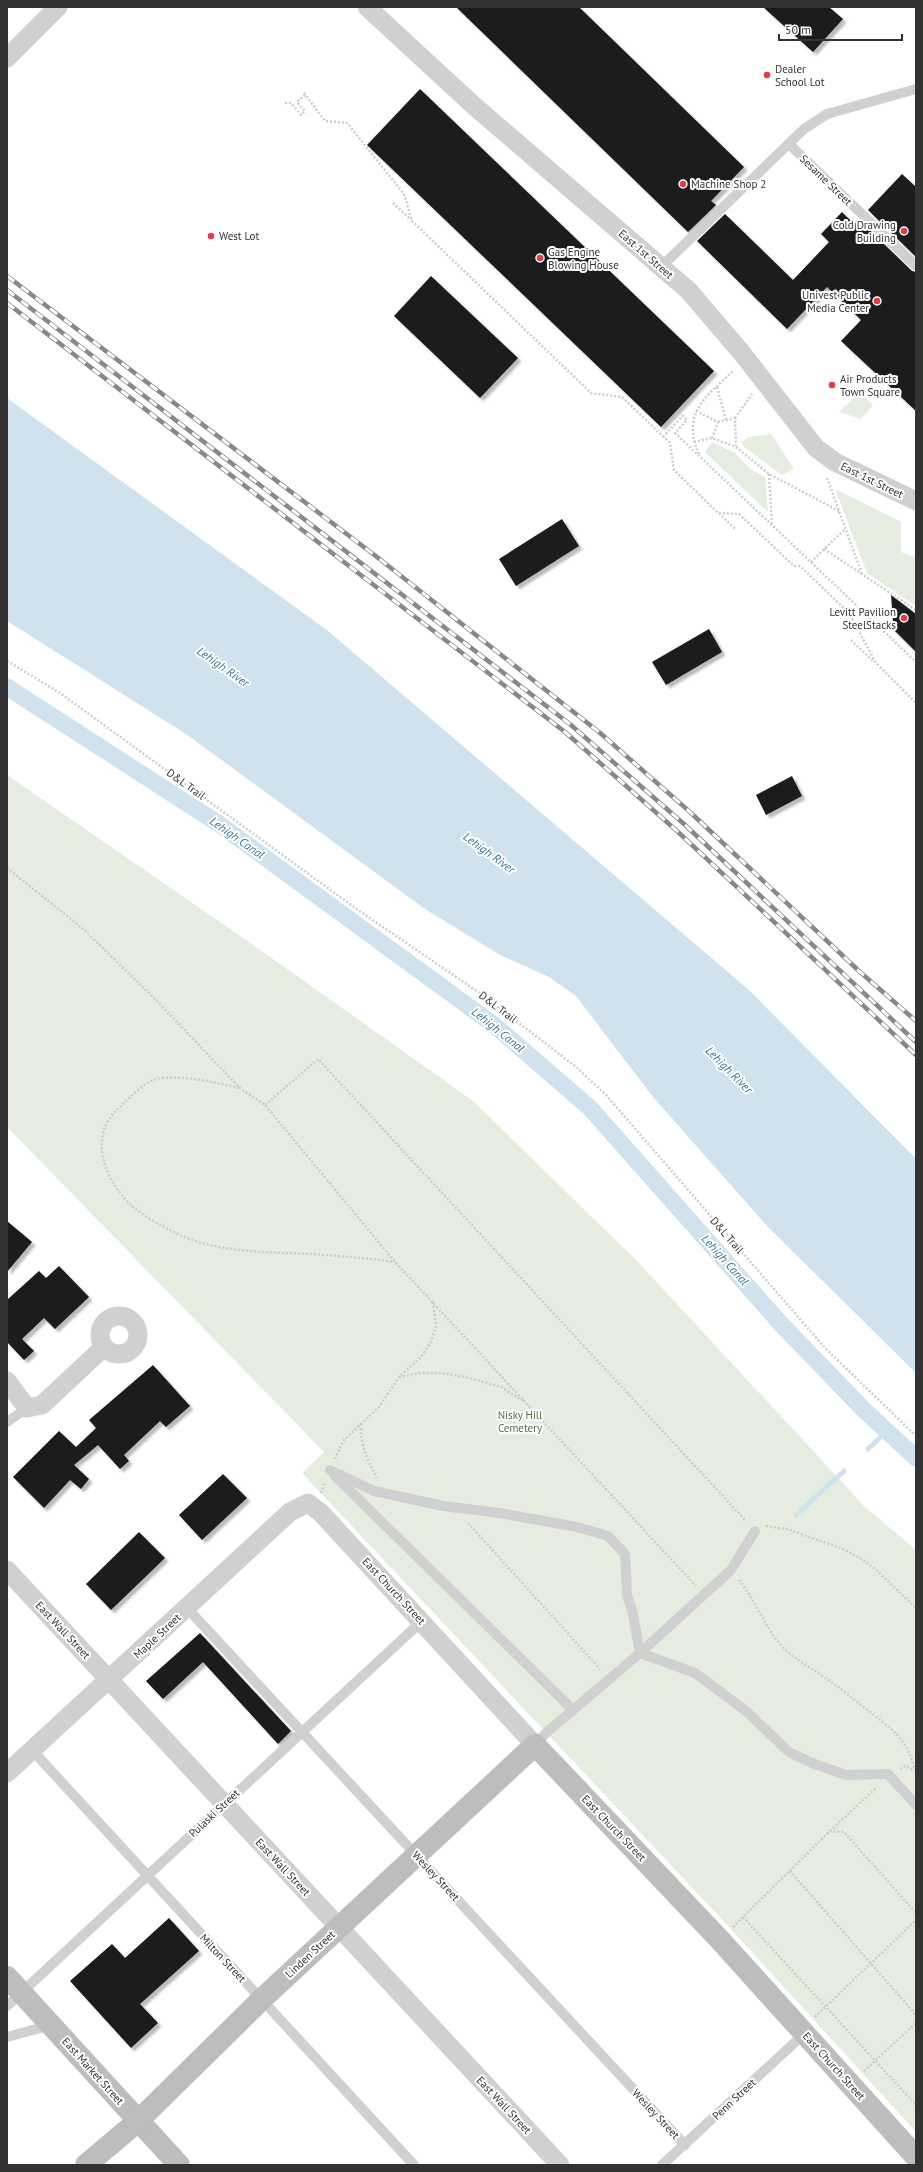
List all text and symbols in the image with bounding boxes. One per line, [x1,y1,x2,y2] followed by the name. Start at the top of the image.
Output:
[779,16,902,42] scale bar
[785,22,811,37] text: 50 m
[775,62,825,89] place label: Dealer School Lot
[762,70,772,80] marker: Dealer School Lot
[797,152,855,209] street label: Sesame Street
[691,177,766,191] place label: Machine Shop 2
[678,179,688,189] marker: Machine Shop 2
[833,218,896,245] place label: Cold Drawing Building
[616,226,676,282] street label: East 1st Street
[899,226,909,236] marker: Cold Drawing Building
[219,229,259,243] place label: West Lot
[206,231,216,241] marker: West Lot
[548,245,619,272] place label: Gas Engine Blowing House
[535,253,545,263] marker: Gas Engine Blowing House
[802,288,869,315] place label: Univest Public Media Center
[872,296,882,306] marker: Univest Public Media Center
[840,372,900,399] place label: Air Products Town Square
[827,380,837,390] marker: Air Products Town Square
[838,459,906,501] street label: East 1st Street
[829,605,896,632] place label: Levitt Pavilion SteelStacks
[899,613,909,623] marker: Levitt Pavilion SteelStacks
[194,643,253,691] water label: Lehigh River
[164,765,209,803] street label: D&L Trail
[207,813,268,862] water label: Lehigh Canal
[460,829,519,877] water label: Lehigh River
[476,988,521,1026] street label: D&L Trail
[469,1004,528,1056] water label: Lehigh Canal
[703,1043,757,1097] water label: Lehigh River
[707,1214,747,1257] street label: D&L Trail
[699,1231,753,1289] water label: Lehigh Canal
[498,1408,543,1435] park label: Nisky Hill Cemetery
[359,1555,429,1628] street label: East Church Street
[33,1598,94,1662] street label: East Wall Street
[130,1610,184,1662] street label: Maple Street
[186,1786,242,1840] street label: Pulaski Street
[579,1792,649,1864] street label: East Church Street
[253,1835,314,1899] street label: East Wall Street
[409,1848,463,1904] street label: Wesley Street
[282,1927,338,1981] street label: Linden Street
[197,1931,249,1985] street label: Milton Street
[800,2029,868,2103] street label: East Church Street
[59,2034,127,2108] street label: East Market Street
[474,2073,535,2137] street label: East Wall Street
[709,2075,759,2123] street label: Penn Street
[629,2086,683,2142] street label: Wesley Street

